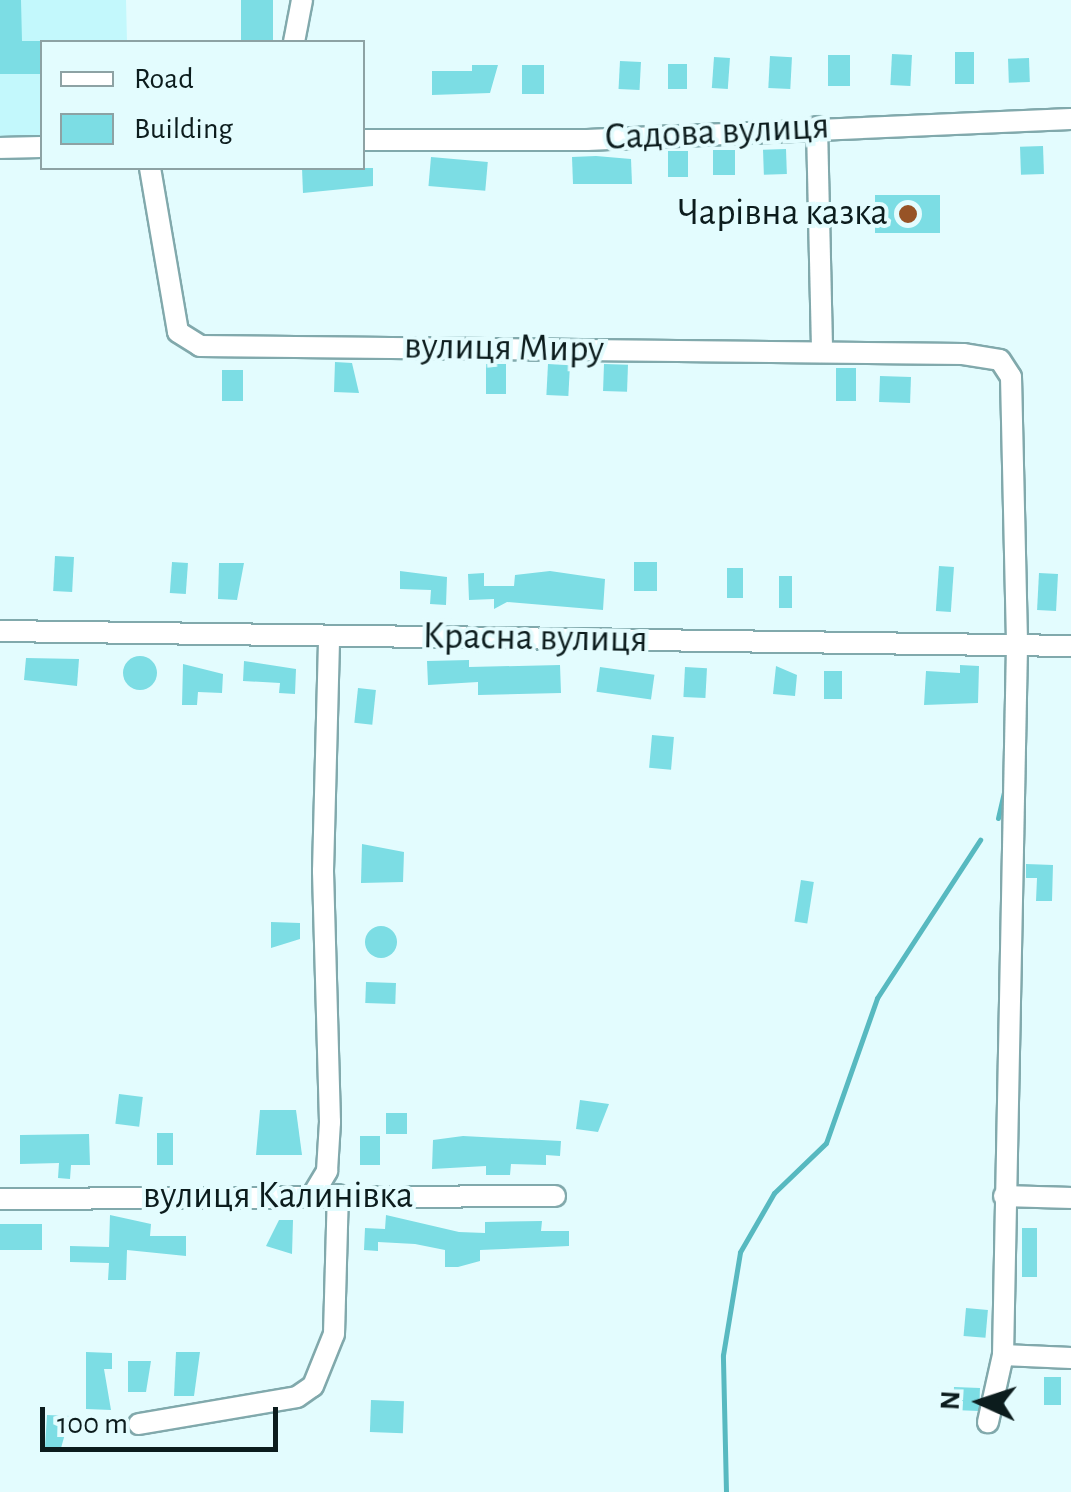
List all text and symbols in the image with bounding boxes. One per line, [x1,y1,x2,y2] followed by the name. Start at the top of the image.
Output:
[40,40,365,170] legend
[134,64,194,94] text: Road
[603,104,831,162] street label: Садова вулиця
[134,114,233,144] text: Building
[677,191,888,237] place label: Чарівна казка
[897,203,919,225] marker: Чарівна казка
[404,324,604,374] street label: вулиця Миру
[422,614,648,664] street label: Красна вулиця
[143,1174,413,1220] street label: вулиця Калинівка
[931,1352,1031,1452] north arrow
[45,1387,282,1449] scale bar
[937,1390,966,1411] text: N
[57,1409,128,1439] text: 100 m

